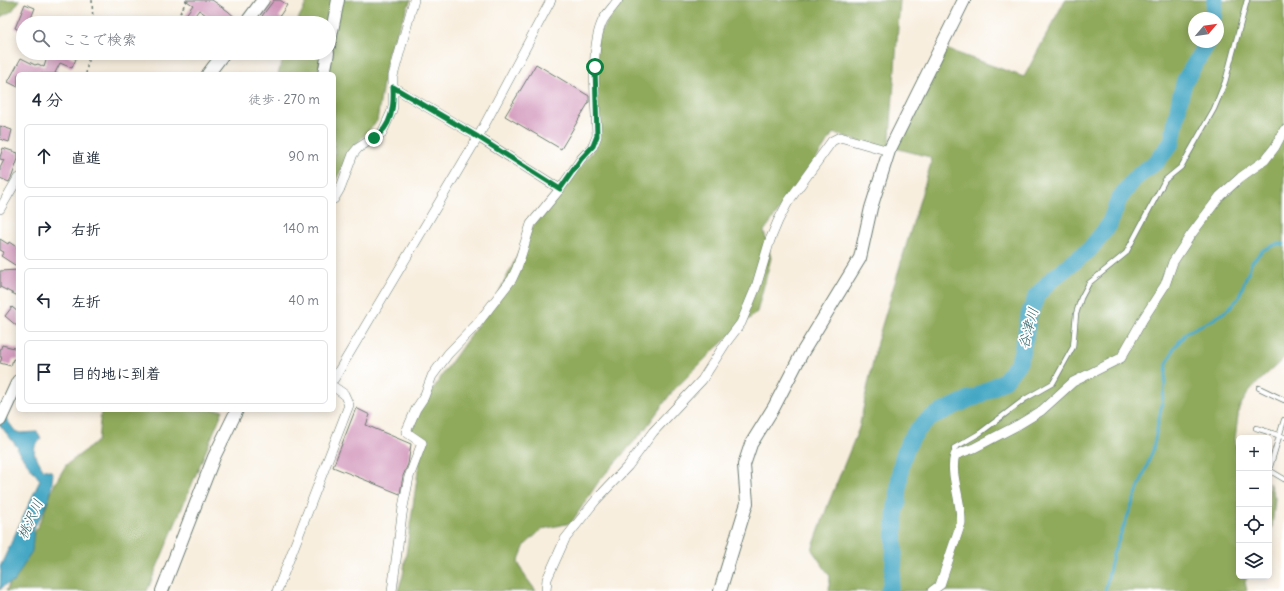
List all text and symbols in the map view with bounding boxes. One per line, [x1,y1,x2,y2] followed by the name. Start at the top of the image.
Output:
[1188,12,1224,48] north arrow
[16,16,336,60] search box
[30,27,52,49] icon: search
[62,30,137,49] text: ここで検索
[586,58,604,76] route start
[32,89,63,111] text: 4 分
[248,91,320,108] text: 徒歩 · 270 m
[365,129,383,147] route end
[33,145,55,167] icon: ahead
[71,148,101,167] text: 直進
[288,148,319,165] text: 90 m
[33,217,55,239] icon: right
[71,220,101,239] text: 右折
[283,220,319,237] text: 140 m
[33,289,55,311] icon: left
[71,292,101,311] text: 左折
[288,292,319,309] text: 40 m
[1014,305,1042,351] water label: 谷津川
[33,361,55,383] icon: arrive
[71,364,161,383] text: 目的地に到着
[1236,435,1272,579] map controls
[1236,435,1272,471] button: +
[1236,471,1272,507] button: −
[13,496,47,542] water label: 桃沢川
[1236,507,1272,543] button: locate
[1236,543,1272,579] button: layers

